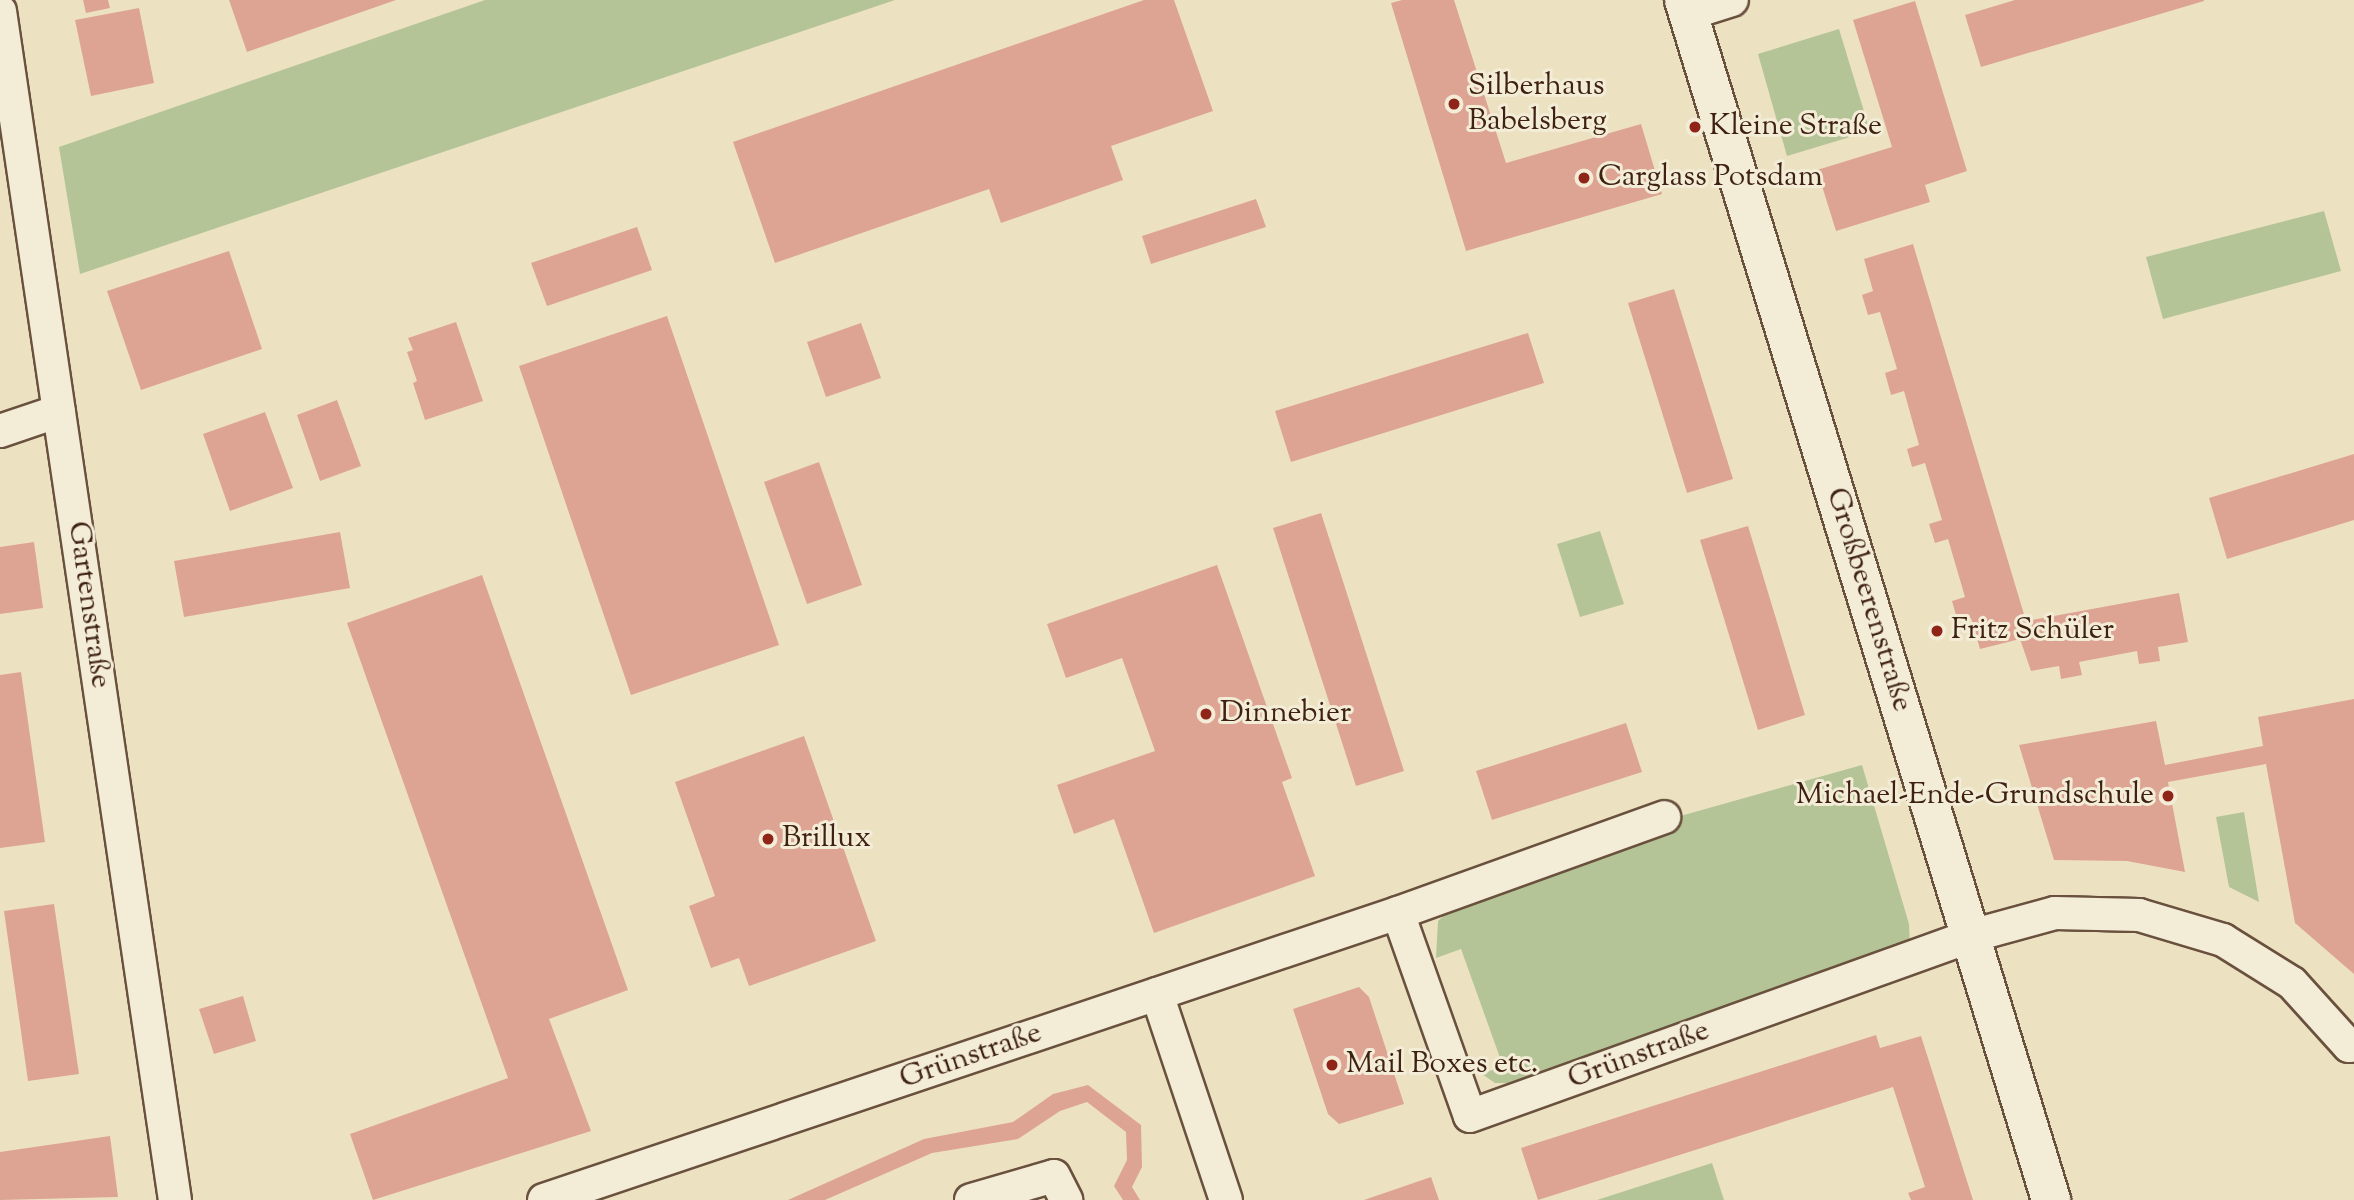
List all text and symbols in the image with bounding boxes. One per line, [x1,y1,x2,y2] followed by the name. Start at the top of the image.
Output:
[1468,69,1607,140] place label: Silberhaus Babelsberg
[1446,96,1462,112] marker: Silberhaus Babelsberg
[1709,109,1882,145] place label: Kleine Straße
[1687,119,1703,135] marker: Kleine Straße
[1598,160,1823,196] place label: Carglass Potsdam
[1576,170,1592,186] marker: Carglass Potsdam
[1817,484,1919,716] street label: Großbeerenstraße
[58,519,118,691] street label: Gartenstraße
[1951,613,2114,649] place label: Fritz Schüler
[1929,623,1945,639] marker: Fritz Schüler
[1220,696,1351,732] place label: Dinnebier
[1198,706,1214,722] marker: Dinnebier
[1796,778,2154,814] place label: Michael-Ende-Grundschule
[2160,788,2176,804] marker: Michael-Ende-Grundschule
[782,821,871,857] place label: Brillux
[760,831,776,847] marker: Brillux
[1563,1014,1715,1098] street label: Grünstraße
[895,1016,1047,1098] street label: Grünstraße
[1346,1047,1538,1083] place label: Mail Boxes etc.
[1324,1057,1340,1073] marker: Mail Boxes etc.

